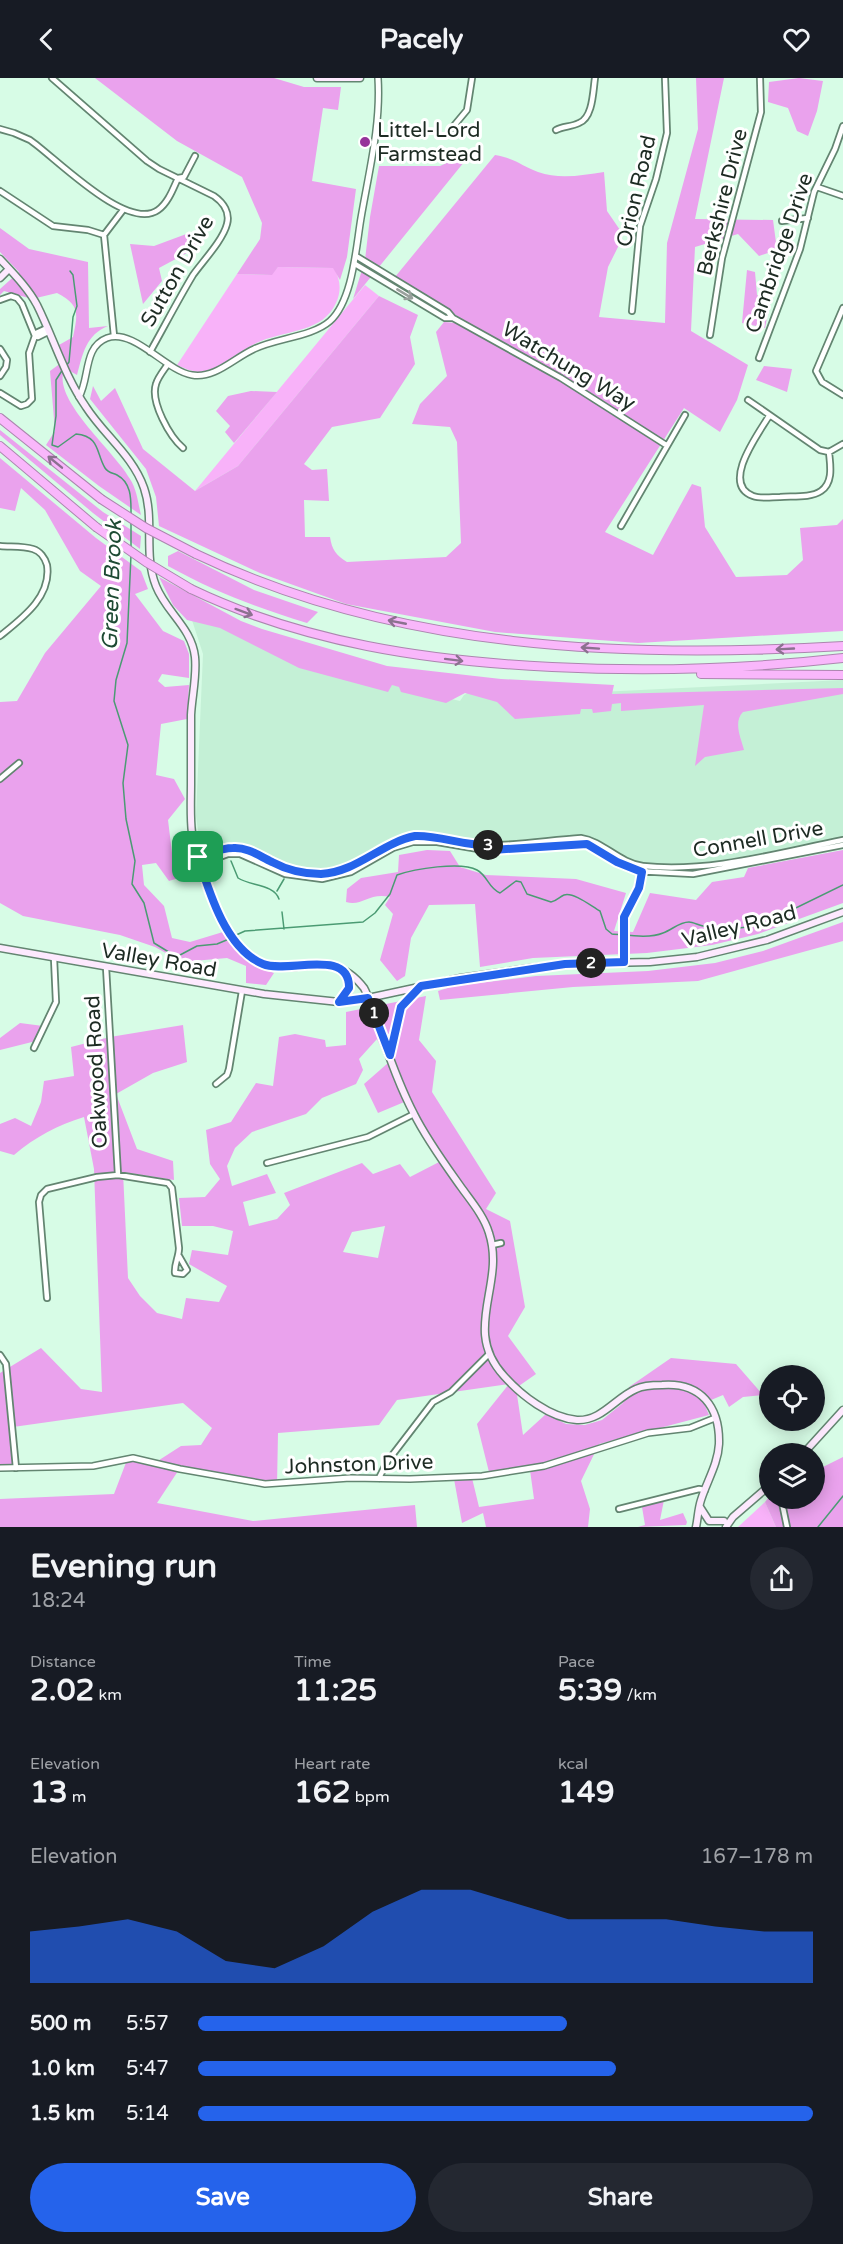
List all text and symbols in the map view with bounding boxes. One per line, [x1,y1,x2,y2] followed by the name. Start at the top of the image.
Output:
[30,23,63,56] icon: back
[380,23,463,56] text: Pacely
[780,23,813,56] icon: heart
[377,118,482,167] place label: Littel-Lord Farmstead
[692,126,753,278] street label: Berkshire Drive
[611,133,661,249] street label: Orion Road
[358,135,372,149] marker: Littel-Lord Farmstead
[740,170,819,337] street label: Cambridge Drive
[136,211,219,331] street label: Sutton Drive
[396,288,413,300] one-way arrow
[497,317,640,416] street label: Watchung Way
[47,456,63,469] one-way arrow
[97,517,127,651] water label: Green Brook
[234,608,253,619] one-way arrow
[387,616,407,627] one-way arrow
[580,642,600,653] one-way arrow
[775,644,795,655] one-way arrow
[444,654,464,665] one-way arrow
[691,816,825,863] street label: Connell Drive
[473,830,503,860] pin: 3
[172,831,223,882] pin
[483,835,493,855] text: 3
[181,840,214,873] icon: arrive
[679,900,799,953] street label: Valley Road
[99,938,219,983] street label: Valley Road
[576,948,606,978] pin: 2
[586,953,596,973] text: 2
[80,995,113,1149] street label: Oakwood Road
[359,998,389,1028] pin: 1
[369,1003,379,1023] text: 1
[759,1365,825,1509] map controls
[759,1365,825,1431] button: locate
[759,1443,825,1509] button: layers
[284,1449,434,1480] street label: Johnston Drive
[30,1547,217,1586] text: Evening run
[750,1547,813,1610] button: share
[30,1589,85,1613] text: 18:24
[30,1652,96,1672] text: Distance
[294,1652,331,1672] text: Time
[558,1652,595,1672] text: Pace
[30,1672,94,1709] text: 2.02
[294,1672,377,1709] text: 11:25
[558,1672,622,1709] text: 5:39
[94,1685,122,1705] text: km
[622,1685,657,1705] text: /km
[30,1754,100,1774] text: Elevation
[294,1754,370,1774] text: Heart rate
[558,1754,588,1774] text: kcal
[30,1774,68,1811] text: 13
[294,1774,351,1811] text: 162
[558,1774,615,1811] text: 149
[68,1787,87,1807] text: m
[351,1787,390,1807] text: bpm
[30,1845,117,1869] text: Elevation
[701,1845,813,1869] text: 167–178 m
[30,2012,91,2036] text: 500 m
[126,2012,169,2036] text: 5:57
[30,2057,95,2081] text: 1.0 km
[126,2057,169,2081] text: 5:47
[30,2102,95,2126] text: 1.5 km
[126,2102,169,2126] text: 5:14
[30,2163,416,2232] button: Save
[428,2163,813,2232] button: Share

